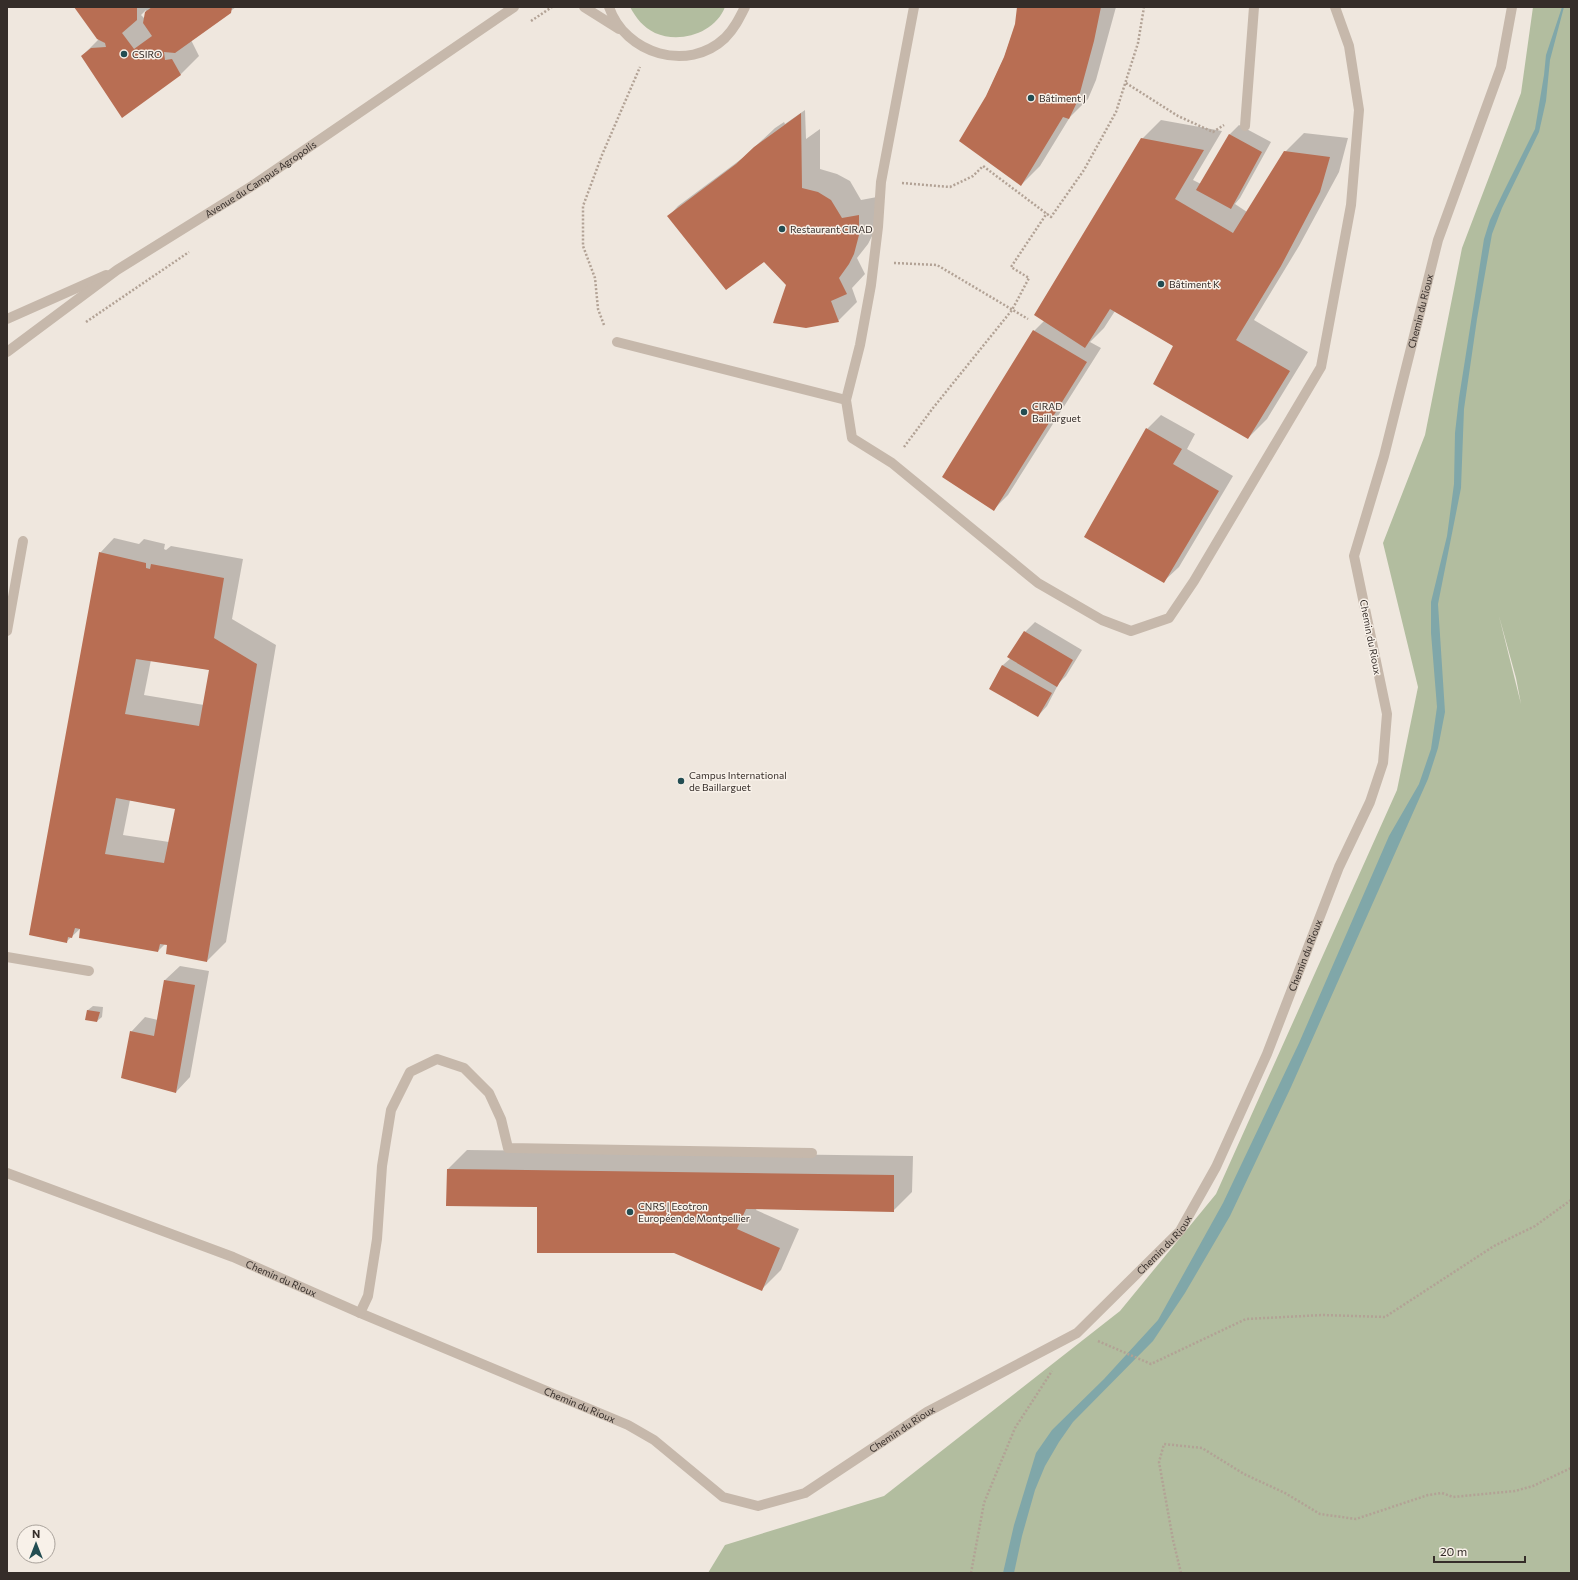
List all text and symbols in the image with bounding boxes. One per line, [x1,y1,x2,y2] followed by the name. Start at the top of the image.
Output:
[132,48,162,60] place label: CSIRO
[119,49,129,59] marker: CSIRO
[1039,92,1086,104] place label: Bâtiment J
[1026,93,1036,103] marker: Bâtiment J
[202,138,319,220] street label: Avenue du Campus Agropolis
[790,223,873,235] place label: Restaurant CIRAD
[777,224,787,234] marker: Restaurant CIRAD
[1405,272,1435,350] street label: Chemin du Rioux
[1169,278,1220,290] place label: Bâtiment K
[1156,279,1166,289] marker: Bâtiment K
[1032,400,1081,424] place label: CIRAD Baillarguet
[1019,407,1029,417] marker: CIRAD Baillarguet
[1358,598,1384,676] street label: Chemin du Rioux
[689,769,787,793] place label: Campus International de Baillarguet
[676,776,686,786] marker: Campus International de Baillarguet
[1286,917,1325,993] street label: Chemin du Rioux
[638,1200,750,1224] place label: CNRS | Ecotron Européen de Montpellier
[625,1207,635,1217] marker: CNRS | Ecotron Européen de Montpellier
[1134,1212,1194,1277] street label: Chemin du Rioux
[244,1257,319,1299] street label: Chemin du Rioux
[542,1385,618,1425] street label: Chemin du Rioux
[867,1403,937,1455] street label: Chemin du Rioux
[16,1524,56,1564] north arrow
[32,1527,40,1540] text: N
[1434,1538,1525,1564] scale bar
[1440,1544,1467,1558] text: 20 m

